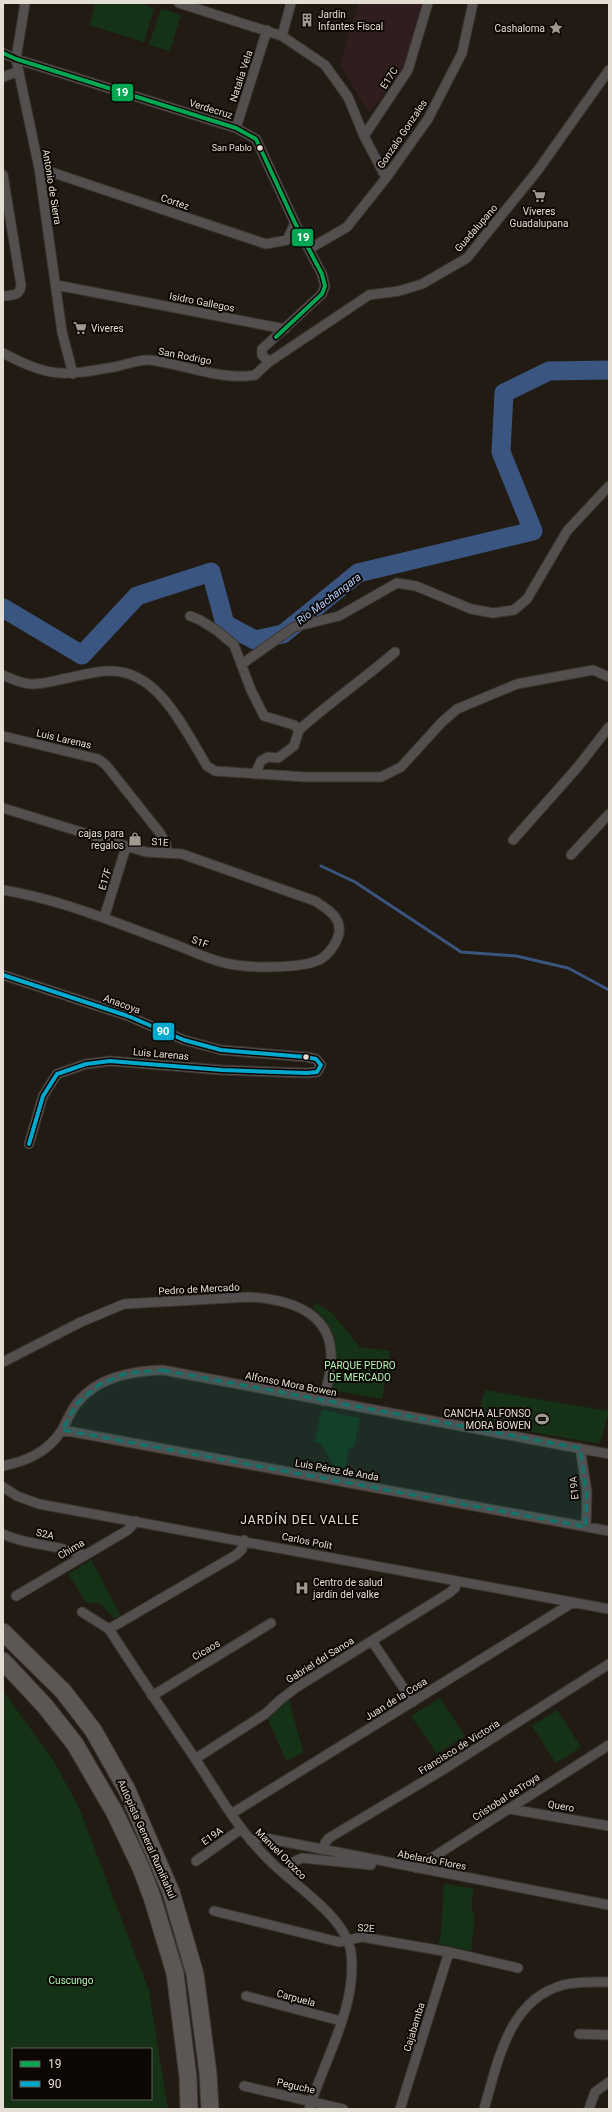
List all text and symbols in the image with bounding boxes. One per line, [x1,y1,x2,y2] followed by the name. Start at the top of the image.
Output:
[318,9,383,32] place label: Jardin Infantes Fiscal
[299,12,315,28] building icon: Jardin Infantes Fiscal
[548,20,564,36] place icon: Cashaloma
[495,23,545,34] place label: Cashaloma
[228,49,254,103] street label: Natalia Vela
[378,65,400,91] street label: E17C
[111,83,134,102] line badge: 19
[116,86,128,99] text: 19
[188,97,234,121] street label: Verdecruz
[375,98,429,170] street label: Gonzalo Gonzales
[212,143,252,153] place label: San Pablo
[255,143,265,153] marker: San Pablo
[41,149,63,225] street label: Antonio de Sierra
[531,188,547,204] supermarket icon: Víveres Guadalupana
[159,192,191,212] street label: Cortez
[452,202,500,254] street label: Guadalupano
[510,206,568,229] place label: Víveres Guadalupana
[291,228,314,247] line badge: 19
[297,231,309,244] text: 19
[168,290,236,314] street label: Isidro Gallegos
[72,320,88,336] supermarket icon: Viveres
[91,323,124,334] place label: Viveres
[157,345,213,367] street label: San Rodrigo
[294,570,364,627] water label: Rio Machangara
[35,727,93,751] street label: Luis Larenas
[78,828,124,851] place label: cajas para regalos
[127,831,143,847] shop icon: cajas para regalos
[151,836,169,848] street label: S1E
[96,866,114,891] street label: E17F
[190,934,210,950] street label: S1F
[102,992,142,1016] street label: Anacoya
[152,1022,175,1041] line badge: 90
[157,1025,169,1038] text: 90
[132,1046,190,1062] street label: Luis Larenas
[301,1052,311,1062] unlabelled marker
[158,1281,240,1297] street label: Pedro de Mercado
[324,1360,396,1383] park label: PARQUE PEDRO DE MERCADO
[244,1370,338,1398] street label: Alfonso Mora Bowen
[444,1408,531,1431] place label: CANCHA ALFONSO MORA BOWEN
[534,1411,550,1427] sports icon: CANCHA ALFONSO MORA BOWEN
[294,1457,380,1483] street label: Luis Pérez de Anda
[567,1475,581,1500] street label: E19A
[240,1512,360,1527] district label: JARDÍN DEL VALLE
[35,1527,55,1541] street label: S2A
[281,1531,333,1551] street label: Carlos Polit
[56,1537,86,1561] street label: Chima
[312,1577,383,1600] place label: Centro de salud jardín del valke
[294,1580,310,1596] hospital icon: Centro de salud jardín del valke
[284,1635,356,1685] street label: Gabriel del Sanoa
[190,1637,222,1663] street label: Cicaos
[363,1676,429,1722] street label: Juan de la Cosa
[416,1718,502,1776] street label: Francisco de Victoria
[470,1771,542,1823] street label: Cristobal deTroya
[116,1778,178,1900] street label: Autopista General Rumiñahui
[547,1798,575,1814] street label: Quero
[199,1824,225,1847] street label: E19A
[253,1826,309,1882] street label: Manuel Orozco
[397,1848,467,1872] street label: Abelardo Flores
[357,1922,375,1934] street label: S2E
[49,1975,94,1986] park label: Cuscungo
[275,1988,317,2008] street label: Carpuela
[401,2001,427,2053] street label: Cajabamba
[12,2048,152,2100] legend
[48,2057,62,2071] text: 19
[276,2076,316,2096] street label: Peguche
[48,2077,62,2091] text: 90

